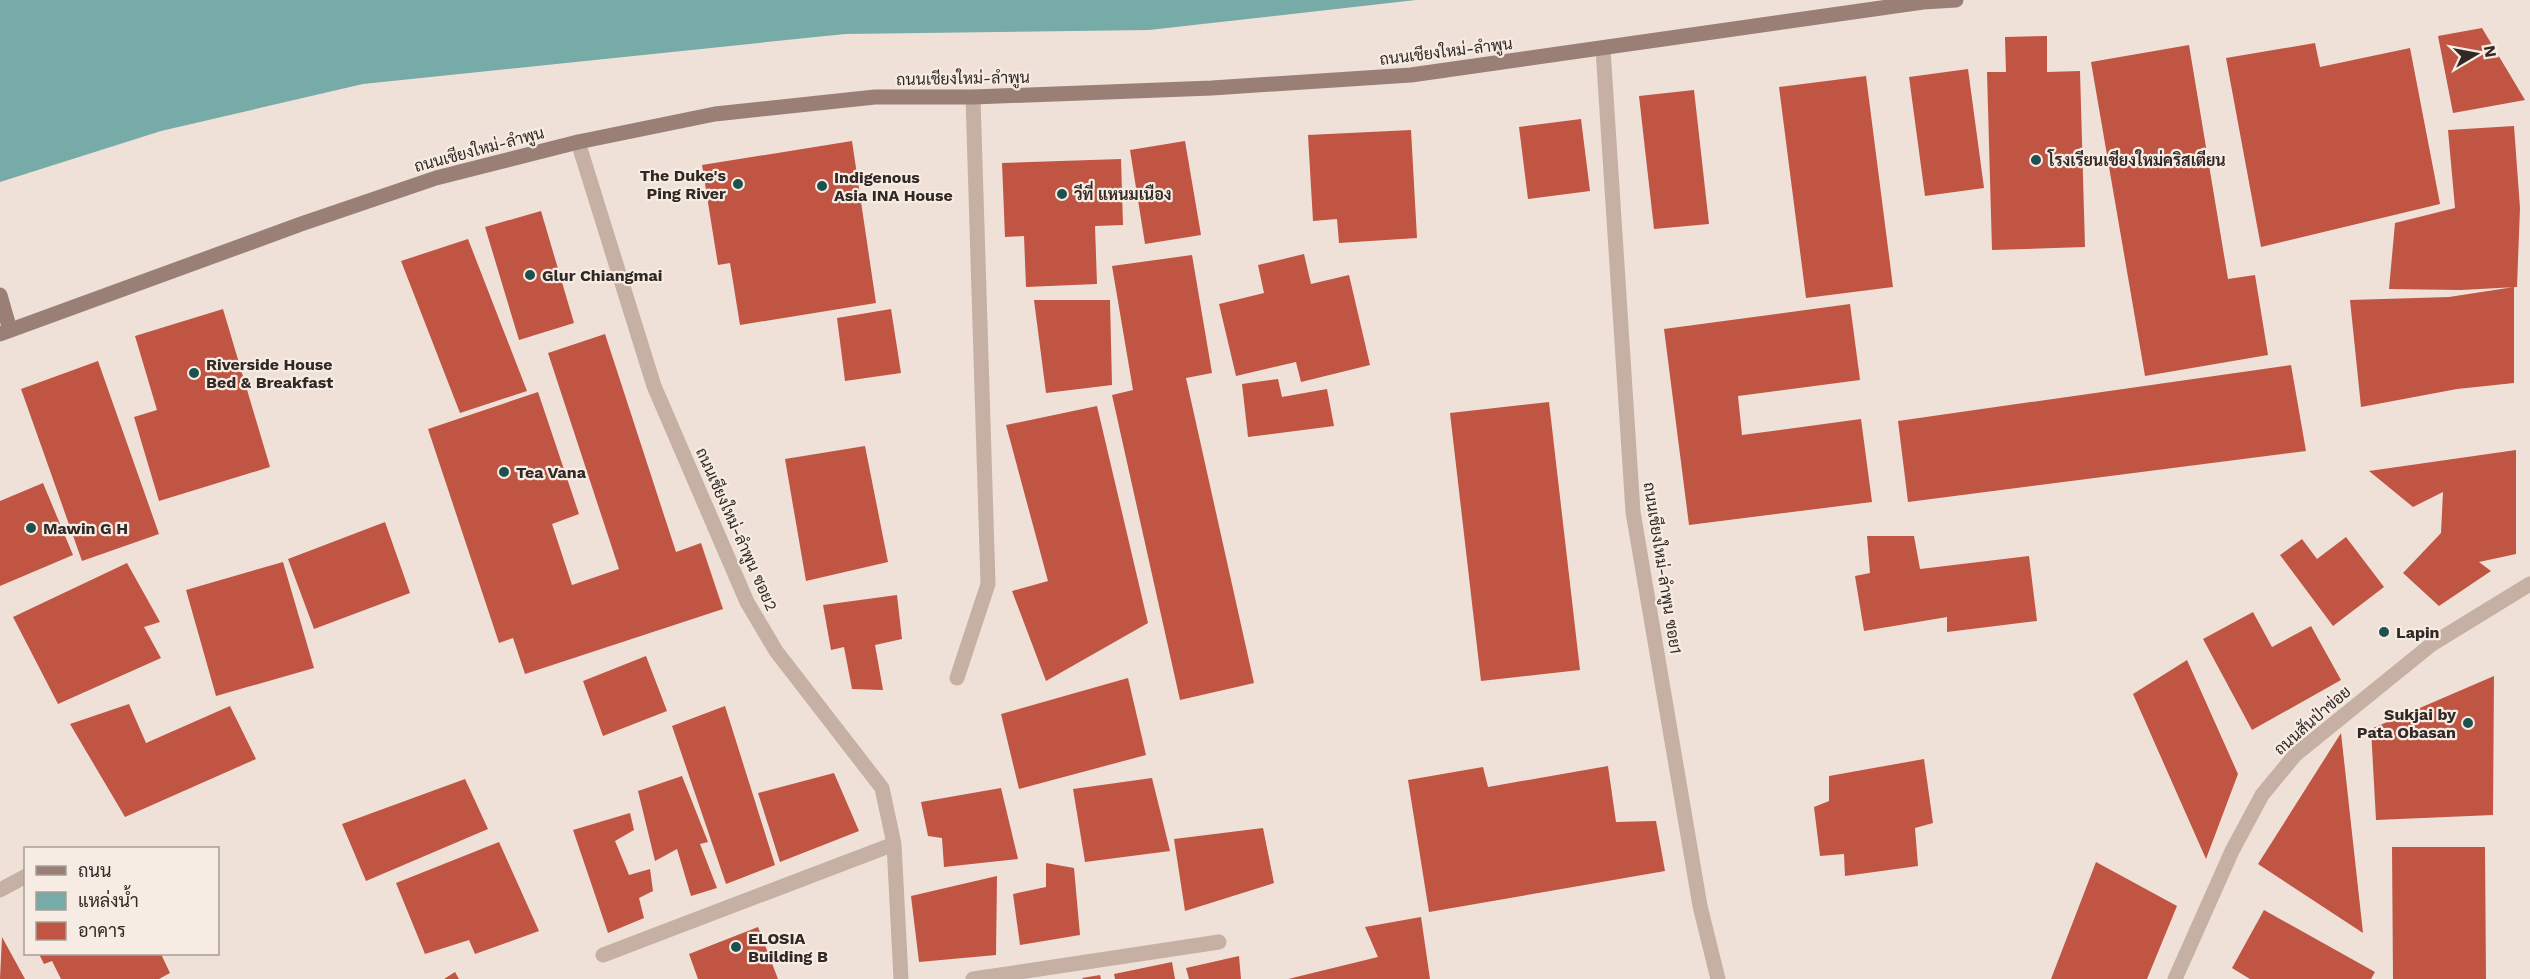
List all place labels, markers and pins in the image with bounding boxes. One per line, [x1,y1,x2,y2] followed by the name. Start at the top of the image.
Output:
[2047,149,2226,170] place label: โรงเรียนเชียงใหม่คริสเตียน
[2029,153,2043,167] marker: โรงเรียนเชียงใหม่คริสเตียน
[640,166,726,203] place label: The Duke's Ping River
[834,168,953,205] place label: Indigenous Asia INA House
[731,177,745,191] marker: The Duke's Ping River
[815,179,829,193] marker: Indigenous Asia INA House
[1074,180,1172,204] place label: วีที่ แหนมเนือง
[1055,187,1069,201] marker: วีที่ แหนมเนือง
[542,266,663,285] place label: Glur Chiangmai
[523,268,537,282] marker: Glur Chiangmai
[206,355,333,392] place label: Riverside House Bed & Breakfast
[187,366,201,380] marker: Riverside House Bed & Breakfast
[516,463,587,482] place label: Tea Vana
[497,465,511,479] marker: Tea Vana
[43,519,128,538] place label: Mawin G H
[24,521,38,535] marker: Mawin G H
[2396,623,2440,642] place label: Lapin
[2377,625,2391,639] marker: Lapin
[2357,705,2457,742] place label: Sukjai by Pata Obasan
[2461,716,2475,730] marker: Sukjai by Pata Obasan
[748,929,828,966] place label: ELOSIA Building B
[729,940,743,954] marker: ELOSIA Building B

